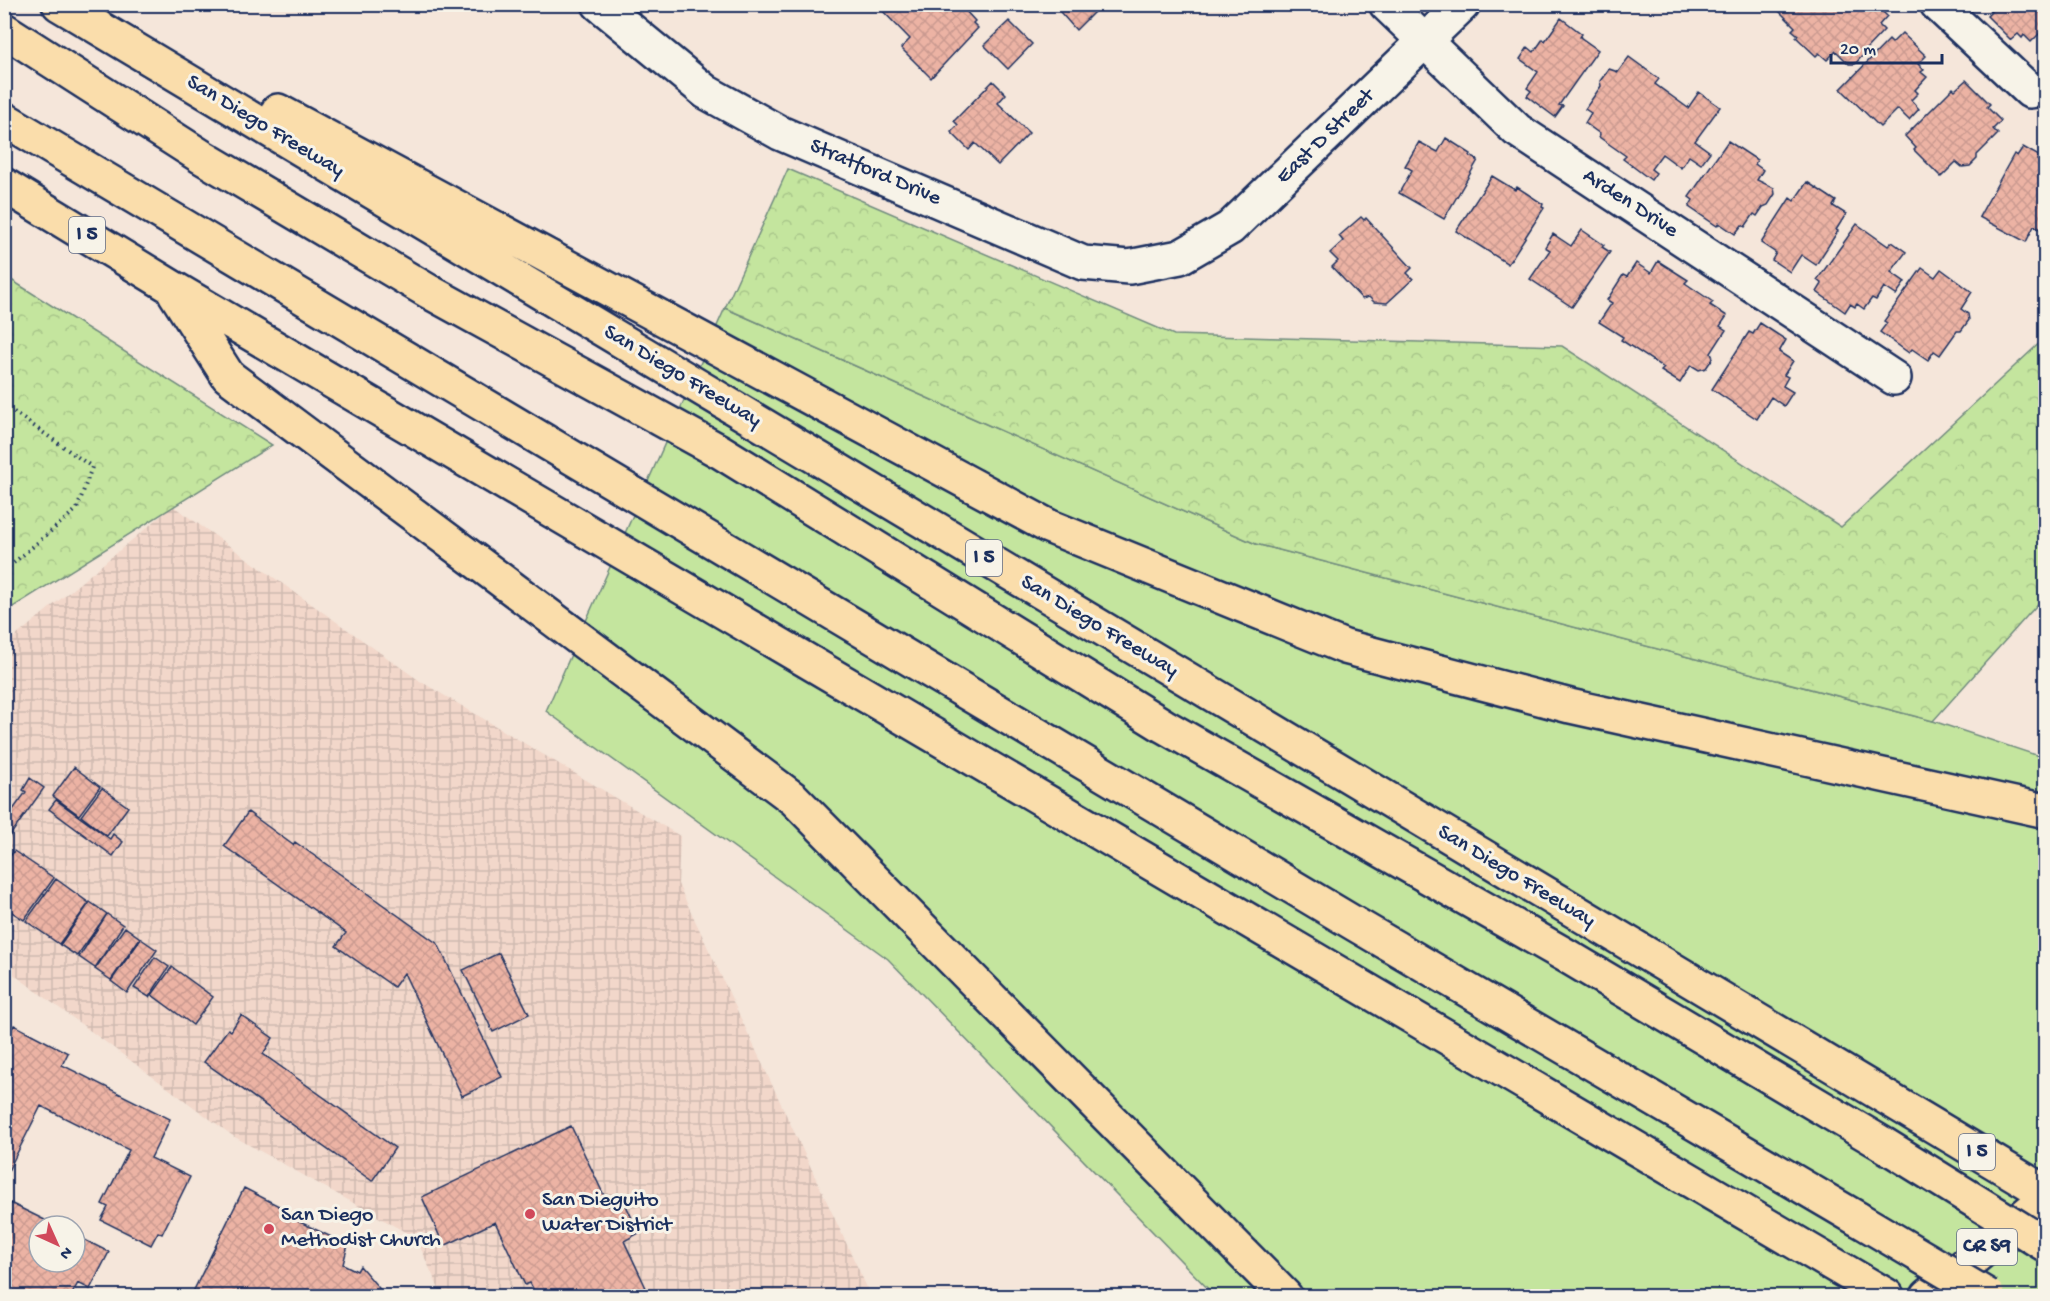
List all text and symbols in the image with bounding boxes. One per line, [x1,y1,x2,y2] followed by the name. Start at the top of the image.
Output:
[1831,27,1942,65] scale bar
[1840,40,1876,61] text: 20 m
[181,70,349,184] street label: San Diego Freeway
[1271,82,1382,190] street label: East D Street
[805,134,945,213] street label: Stratford Drive
[1577,164,1683,245] street label: Arden Drive
[69,217,105,253] road number: I 5
[598,320,766,434] street label: San Diego Freeway
[966,540,1002,576] road number: I 5
[1015,570,1183,684] street label: San Diego Freeway
[1432,820,1600,934] street label: San Diego Freeway
[1959,1134,1995,1170] road number: I 5
[542,1188,673,1239] place label: San Dieguito Water District
[281,1203,441,1254] place label: San Diego Methodist Church
[523,1207,537,1221] marker: San Dieguito Water District
[27,1214,87,1274] north arrow
[262,1222,276,1236] marker: San Diego Methodist Church
[1957,1229,2017,1265] road number: CR S9
[54,1242,76,1263] text: N

